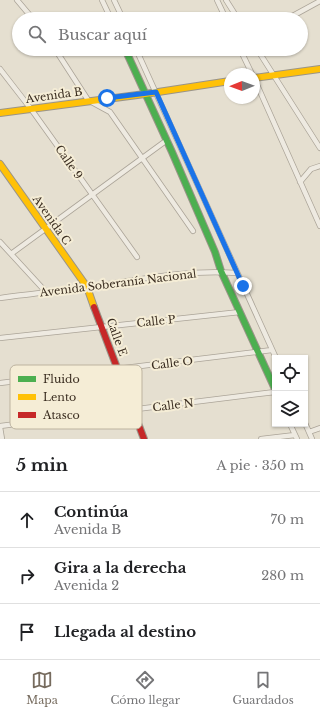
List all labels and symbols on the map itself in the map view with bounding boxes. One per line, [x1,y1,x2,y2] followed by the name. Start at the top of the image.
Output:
[224,68,260,104] north arrow
[24,84,83,106] street label: Avenida B
[98,89,116,107] route start
[52,142,86,182] street label: Calle 9
[29,192,74,248] street label: Avenida C
[38,266,198,300] street label: Avenida Soberanía Nacional
[234,277,252,295] route end
[136,312,177,330] street label: Calle P
[104,316,130,358] street label: Calle E
[150,353,194,373] street label: Calle O
[10,365,142,429] legend
[43,372,80,386] text: Fluido
[43,390,76,404] text: Lento
[152,396,194,414] street label: Calle N
[42,408,80,422] text: Atasco

